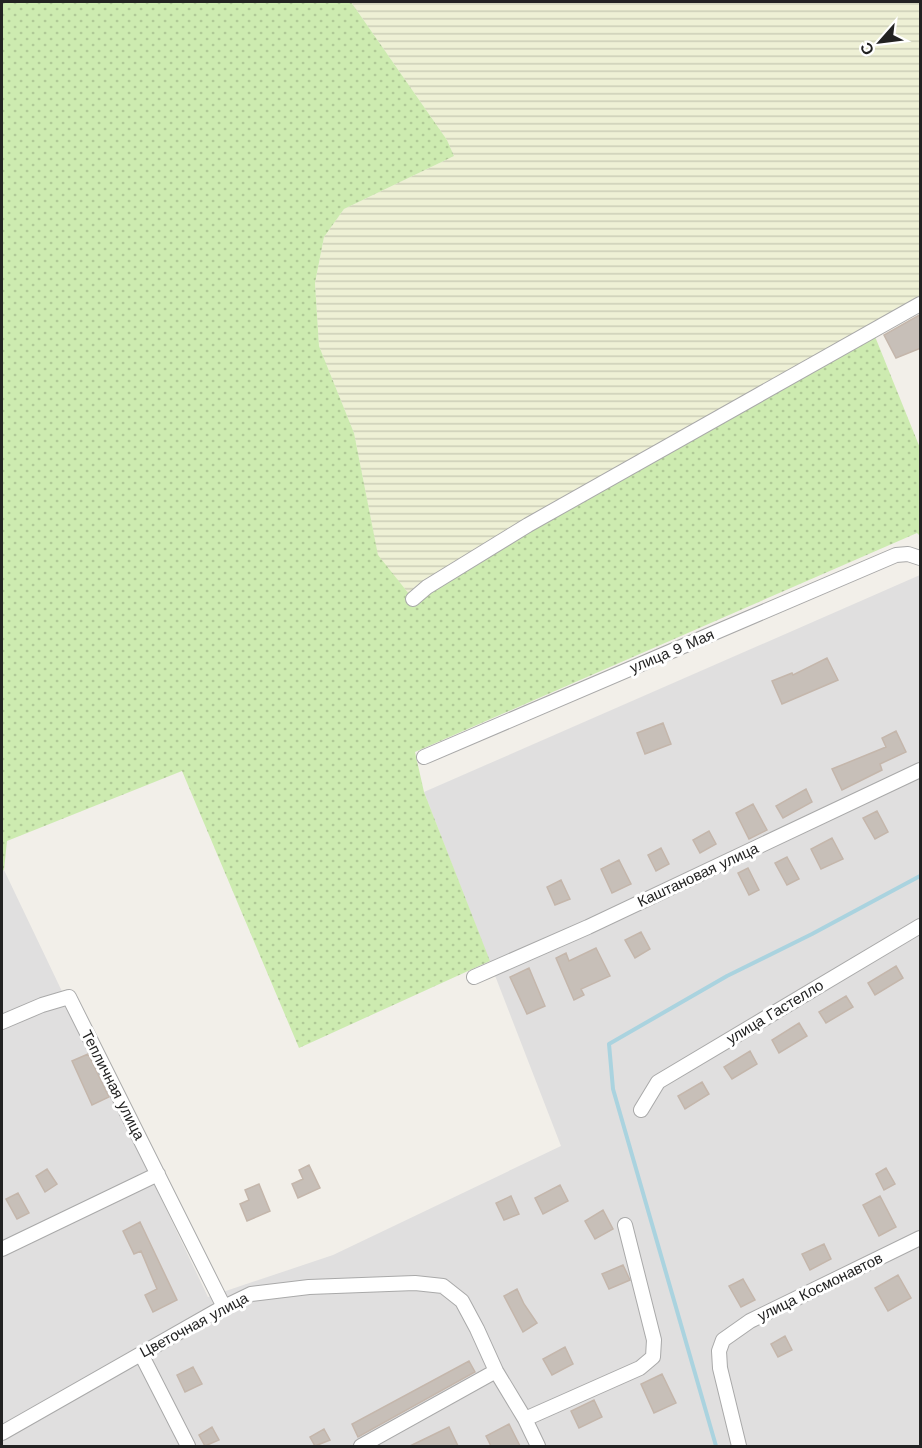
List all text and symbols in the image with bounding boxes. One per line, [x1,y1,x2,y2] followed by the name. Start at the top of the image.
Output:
[850,12,910,72] north arrow
[856,39,878,58] text: С
[627,625,717,677] street label: улица 9 Мая
[635,839,762,911] street label: Каштановая улица
[723,976,827,1048] street label: улица Гастелло
[78,1027,149,1143] street label: Тепличная улица
[755,1249,885,1325] street label: улица Космонавтов
[137,1288,252,1361] street label: Цветочная улица

